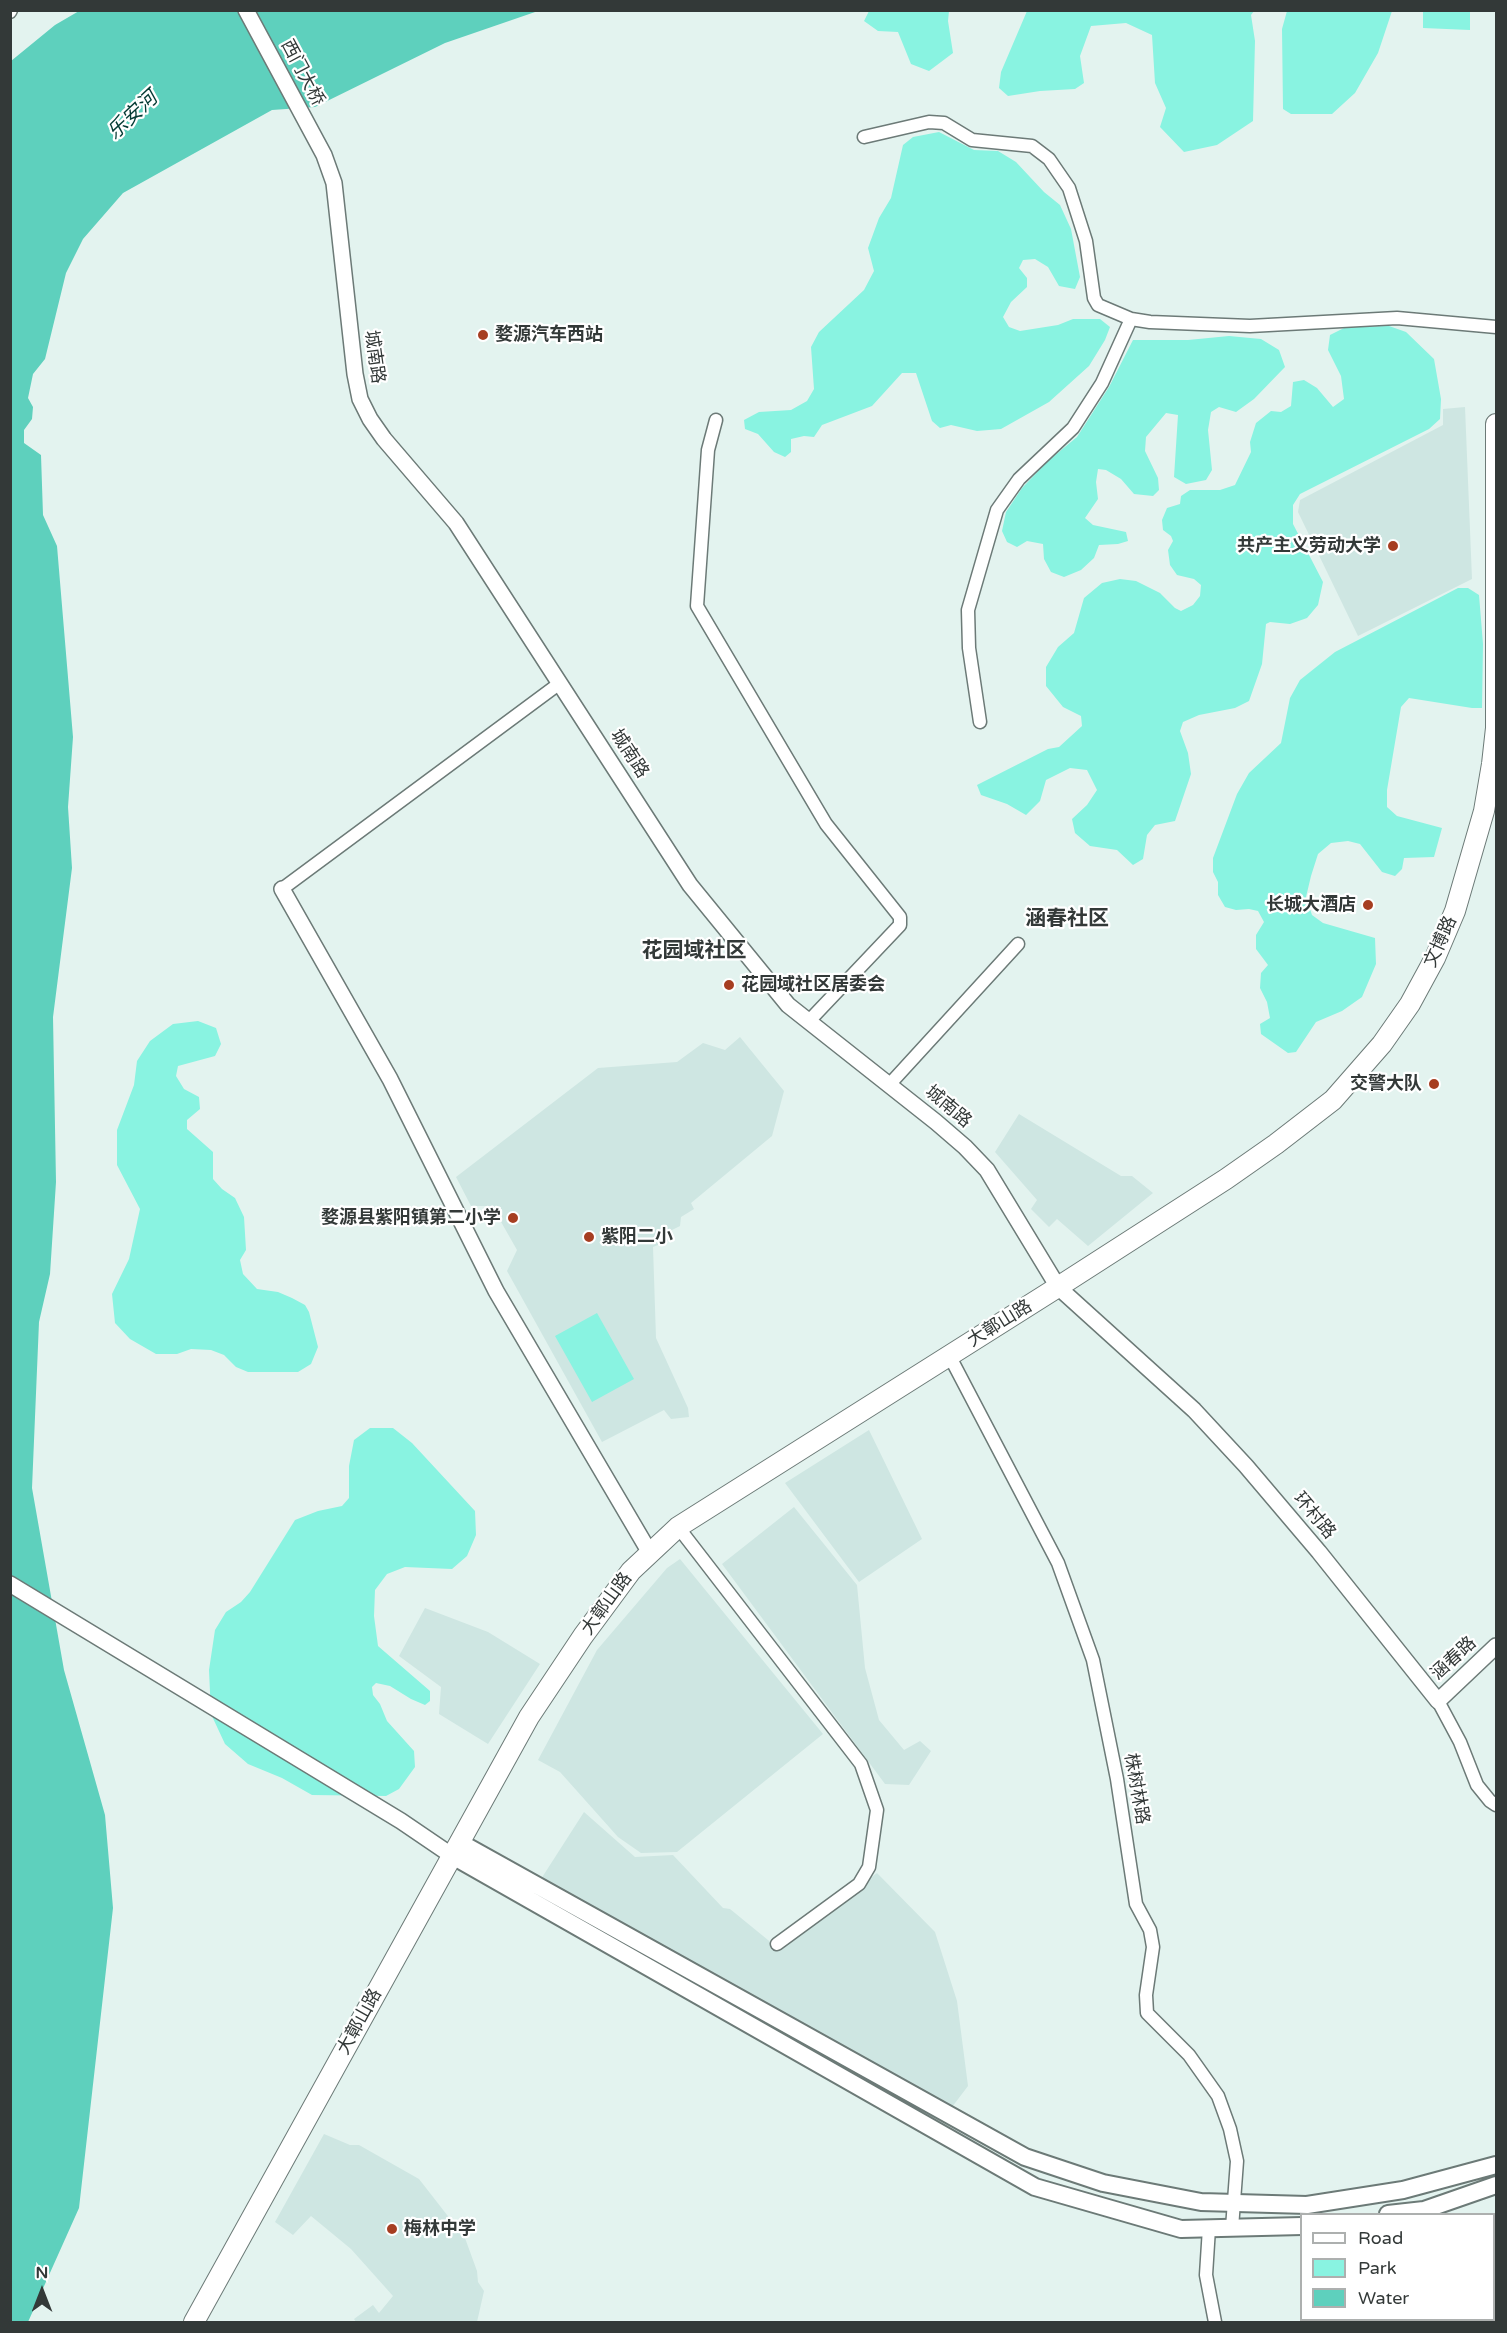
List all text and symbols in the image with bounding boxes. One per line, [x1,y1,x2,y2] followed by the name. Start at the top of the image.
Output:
[276,36,328,110] street label: 西门大桥
[103,87,163,145] water label: 乐安河
[495,324,603,346] place label: 婺源汽车西站
[476,328,490,342] marker: 婺源汽车西站
[360,329,388,385] street label: 城南路
[1237,535,1381,557] place label: 共产主义劳动大学
[1386,539,1400,553] marker: 共产主义劳动大学
[605,725,653,783] street label: 城南路
[1266,894,1356,916] place label: 长城大酒店
[1361,898,1375,912] marker: 长城大酒店
[1025,906,1109,932] district label: 涵春社区
[1420,913,1462,971] street label: 文博路
[642,938,746,964] district label: 花园域社区
[741,974,885,996] place label: 花园域社区居委会
[722,978,736,992] marker: 花园域社区居委会
[1350,1073,1422,1095] place label: 交警大队
[1427,1077,1441,1091] marker: 交警大队
[920,1081,976,1133] street label: 城南路
[321,1207,501,1229] place label: 婺源县紫阳镇第二小学
[506,1211,520,1225] marker: 婺源县紫阳镇第二小学
[601,1226,673,1248] place label: 紫阳二小
[582,1230,596,1244] marker: 紫阳二小
[964,1296,1036,1352] street label: 大鄣山路
[1288,1488,1340,1544] street label: 环村路
[577,1569,637,1639] street label: 大鄣山路
[1427,1633,1481,1685] street label: 涵春路
[1119,1752,1153,1826] street label: 株树林路
[333,1985,387,2059] street label: 大鄣山路
[1300,2213,1495,2321] legend
[404,2218,476,2240] place label: 梅林中学
[385,2222,399,2236] marker: 梅林中学
[1358,2227,1403,2249] text: Road
[1358,2257,1396,2279] text: Park
[12,2261,72,2321] north arrow
[36,2263,48,2283] text: N
[1358,2287,1409,2309] text: Water

